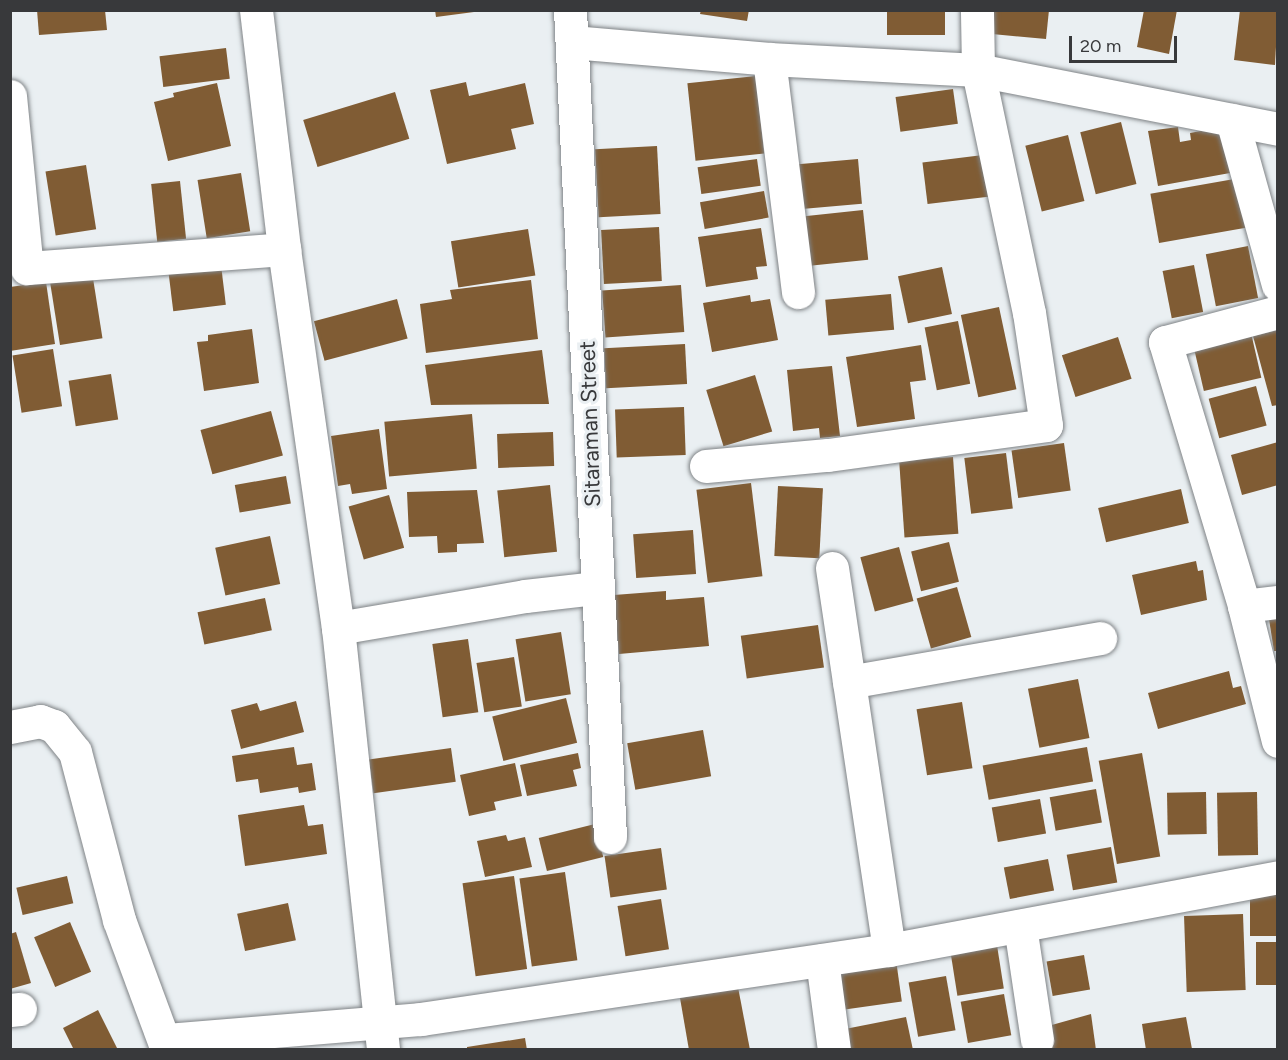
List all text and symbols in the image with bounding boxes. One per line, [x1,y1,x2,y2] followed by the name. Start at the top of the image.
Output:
[1072,24,1180,62] scale bar
[1080,35,1121,57] text: 20 m
[574,341,606,507] street label: Sitaraman Street

